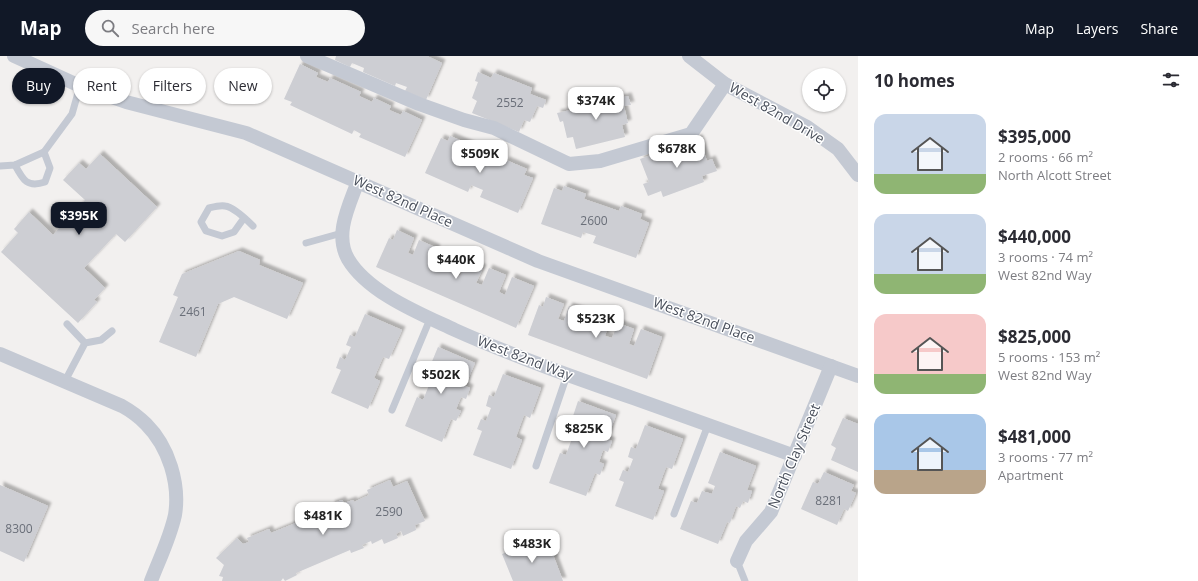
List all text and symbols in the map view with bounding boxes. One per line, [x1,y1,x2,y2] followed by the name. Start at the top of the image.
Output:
[85,10,365,46] search box
[20,15,61,41] text: Map
[99,17,121,39] icon: search
[131,18,215,38] text: Search here
[1025,19,1054,38] text: Map
[1076,19,1118,38] text: Layers
[1140,19,1178,38] text: Share
[12,68,65,104] chip: Buy
[73,68,131,104] chip: Rent
[139,68,206,104] chip: Filters
[214,68,272,104] chip: New
[802,68,846,112] map controls
[802,68,846,112] button: locate
[874,69,955,92] text: 10 homes
[1160,69,1182,91] icon: filters
[726,78,829,148] street label: West 82nd Drive
[568,87,624,121] pin: $374K
[577,91,615,109] text: $374K
[496,94,524,111] house number: 2552
[998,125,1071,148] text: $395,000
[906,130,954,178] icon: home
[649,135,705,169] pin: $678K
[658,139,696,157] text: $678K
[452,140,508,174] pin: $509K
[461,144,499,162] text: $509K
[998,148,1093,166] text: 2 rooms · 66 m²
[998,166,1111,184] text: North Alcott Street
[350,170,456,231] street label: West 82nd Place
[51,202,107,236] pin: $395K
[60,206,98,224] text: $395K
[580,212,608,229] house number: 2600
[998,225,1071,248] text: $440,000
[906,230,954,278] icon: home
[428,246,484,280] pin: $440K
[998,248,1093,266] text: 3 rooms · 74 m²
[437,250,475,268] text: $440K
[998,266,1091,284] text: West 82nd Way
[651,292,758,347] street label: West 82nd Place
[179,303,207,320] house number: 2461
[568,305,624,339] pin: $523K
[577,309,615,327] text: $523K
[998,325,1071,348] text: $825,000
[906,330,954,378] icon: home
[475,331,576,385] street label: West 82nd Way
[998,348,1100,366] text: 5 rooms · 153 m²
[413,361,469,395] pin: $502K
[422,365,460,383] text: $502K
[998,366,1091,384] text: West 82nd Way
[763,401,824,511] street label: North Clay Street
[556,415,612,449] pin: $825K
[565,419,603,437] text: $825K
[998,425,1071,448] text: $481,000
[906,430,954,478] icon: home
[998,448,1093,466] text: 3 rooms · 77 m²
[998,466,1063,484] text: Apartment
[815,492,843,509] house number: 8281
[295,502,351,536] pin: $481K
[375,503,403,520] house number: 2590
[304,506,342,524] text: $481K
[5,520,33,537] house number: 8300
[504,530,560,564] pin: $483K
[513,534,551,552] text: $483K

